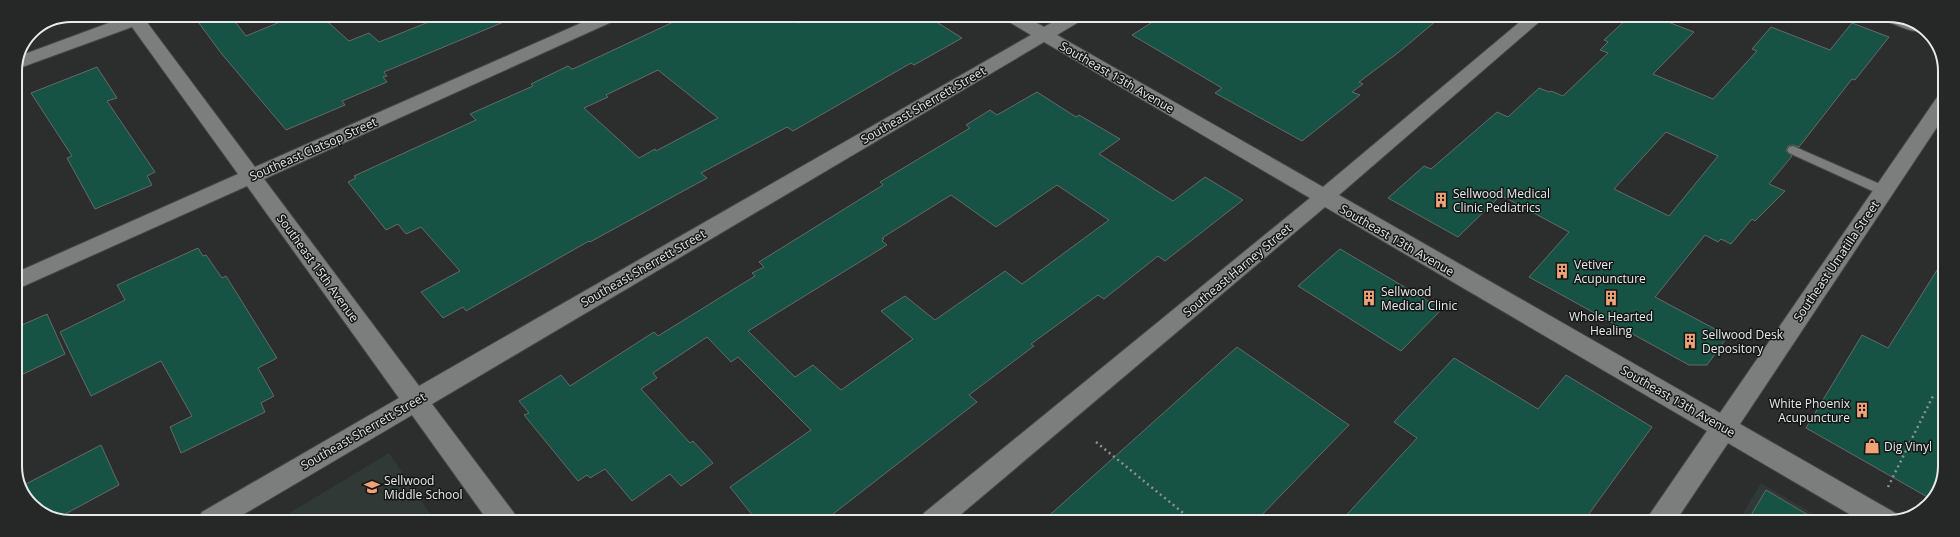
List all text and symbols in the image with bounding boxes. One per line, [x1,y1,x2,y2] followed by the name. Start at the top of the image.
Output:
[1057,37,1178,117] street label: Southeast 13th Avenue
[857,62,989,148] street label: Southeast Sherrett Street
[247,113,379,185] street label: Southeast Clatsop Street
[1453,185,1550,216] place label: Sellwood Medical Clinic Pediatrics
[1432,191,1450,209] building icon: Sellwood Medical Clinic Pediatrics
[1789,197,1883,325] street label: Southeast Umatilla Street
[1337,200,1458,280] street label: Southeast 13th Avenue
[273,211,363,326] street label: Southeast 15th Avenue
[1179,220,1295,320] street label: Southeast Harney Street
[577,225,709,311] street label: Southeast Sherrett Street
[1574,256,1646,287] place label: Vetiver Acupuncture
[1553,262,1571,280] building icon: Vetiver Acupuncture
[1381,283,1457,314] place label: Sellwood Medical Clinic
[1360,289,1378,307] building icon: Sellwood Medical Clinic
[1602,289,1620,307] building icon: Whole Hearted Healing
[1569,308,1653,339] place label: Whole Hearted Healing
[1702,326,1784,357] place label: Sellwood Desk Depository
[1681,332,1699,350] building icon: Sellwood Desk Depository
[1618,361,1739,441] street label: Southeast 13th Avenue
[297,388,429,474] street label: Southeast Sherrett Street
[1769,395,1851,426] place label: White Phoenix Acupuncture
[1853,401,1871,419] building icon: White Phoenix Acupuncture
[1863,437,1881,455] shop icon: Dig Vinyl
[1884,438,1932,455] place label: Dig Vinyl
[384,472,463,503] place label: Sellwood Middle School
[363,478,381,496] school or university icon: Sellwood Middle School

